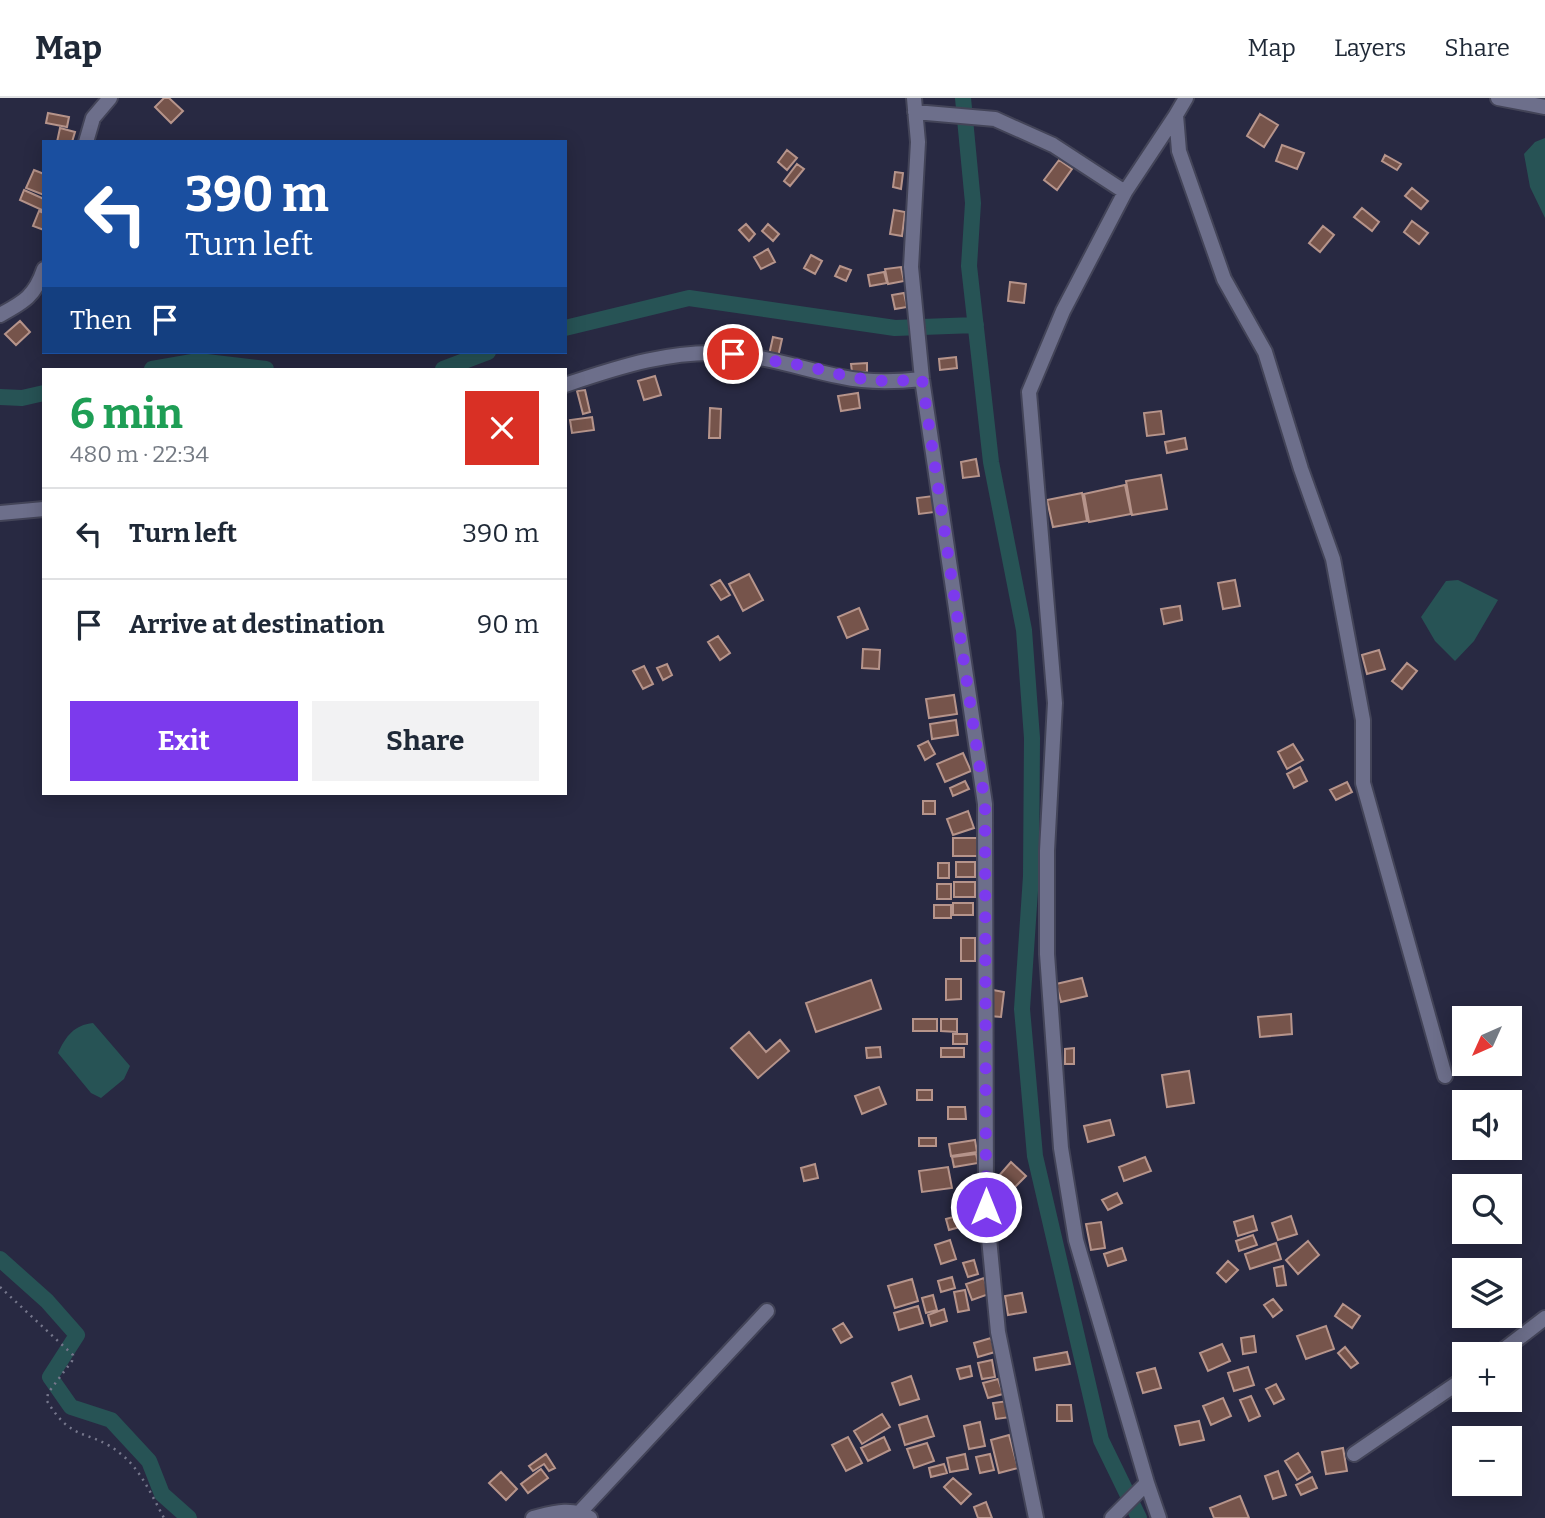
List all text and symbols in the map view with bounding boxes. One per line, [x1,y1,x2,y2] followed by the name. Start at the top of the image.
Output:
[35,28,102,68] text: Map
[1248,34,1296,62] text: Map
[1334,34,1406,62] text: Layers
[1444,34,1510,62] text: Share
[185,165,329,224] text: 390 m
[70,168,161,259] icon: left
[185,225,313,263] text: Turn left
[146,301,184,339] icon: arrive
[70,305,132,336] text: Then
[703,324,763,384] pin
[714,335,752,373] icon: arrive
[70,389,183,439] text: 6 min
[465,391,539,465] button: close
[70,440,209,468] text: 480 m · 22:34
[70,515,108,553] icon: left
[129,518,237,549] text: Turn left
[462,518,539,549] text: 390 m
[70,606,108,644] icon: arrive
[129,609,384,640] text: Arrive at destination
[477,609,539,640] text: 90 m
[70,701,298,781] button: Exit
[312,701,539,781] button: Share
[1452,1006,1522,1076] north arrow
[1452,1006,1522,1496] map controls
[1452,1090,1522,1160] button: sound
[949,1170,1023,1244] position arrow
[1452,1174,1522,1244] button: search
[1452,1258,1522,1328] button: layers
[1452,1342,1522,1412] button: +
[1452,1426,1522,1496] button: −

